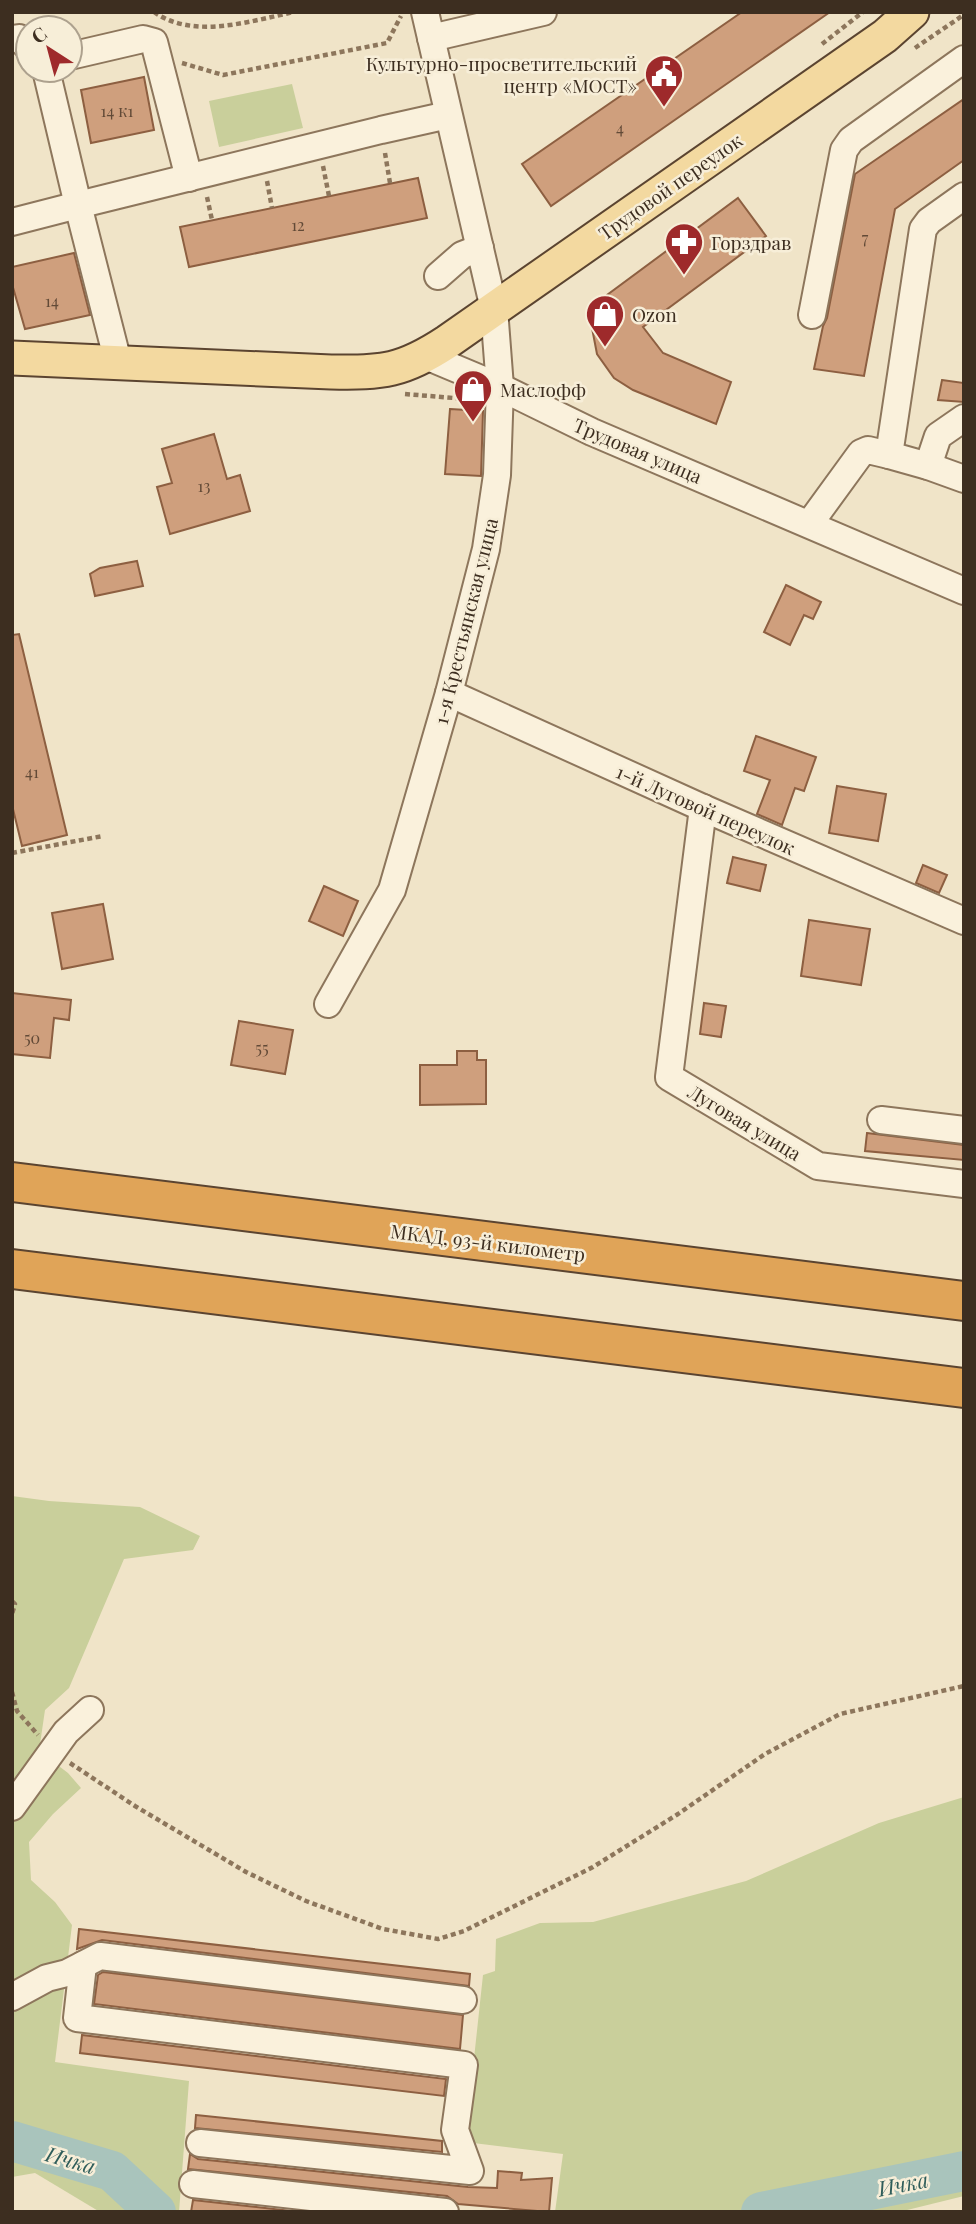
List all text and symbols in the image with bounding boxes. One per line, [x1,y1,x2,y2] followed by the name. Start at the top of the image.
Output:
[14,14,84,84] north arrow
[25,20,51,49] text: С
[366,50,637,98] place label: Культурно-просветительский центр «МОСТ»
[643,53,685,108] public building icon: Культурно-просветительский центр «МОСТ»
[101,100,134,121] house number: 14 к1
[616,117,624,138] house number: 4
[593,127,747,245] street label: Трудовой переулок
[291,214,305,235] house number: 12
[663,221,705,276] pharmacy icon: Горздрав
[862,227,869,248] house number: 7
[711,229,791,255] place label: Горздрав
[45,290,59,311] house number: 14
[584,293,626,348] shop icon: Ozon
[632,301,678,327] place label: Ozon
[452,368,494,423] shop icon: Маслофф
[500,376,586,402] place label: Маслофф
[570,411,707,489] street label: Трудовая улица
[198,475,210,496] house number: 13
[427,515,503,727] street label: 1-я Крестьянская улица
[612,758,800,860] street label: 1-й Луговой переулок
[25,761,39,782] house number: 41
[24,1027,40,1048] house number: 50
[255,1037,269,1058] house number: 55
[683,1077,807,1166] street label: Луговая улица
[389,1217,587,1267] street label: МКАД, 93-й километр
[42,2138,99,2179] water label: Ичка
[874,2164,931,2202] water label: Ичка

